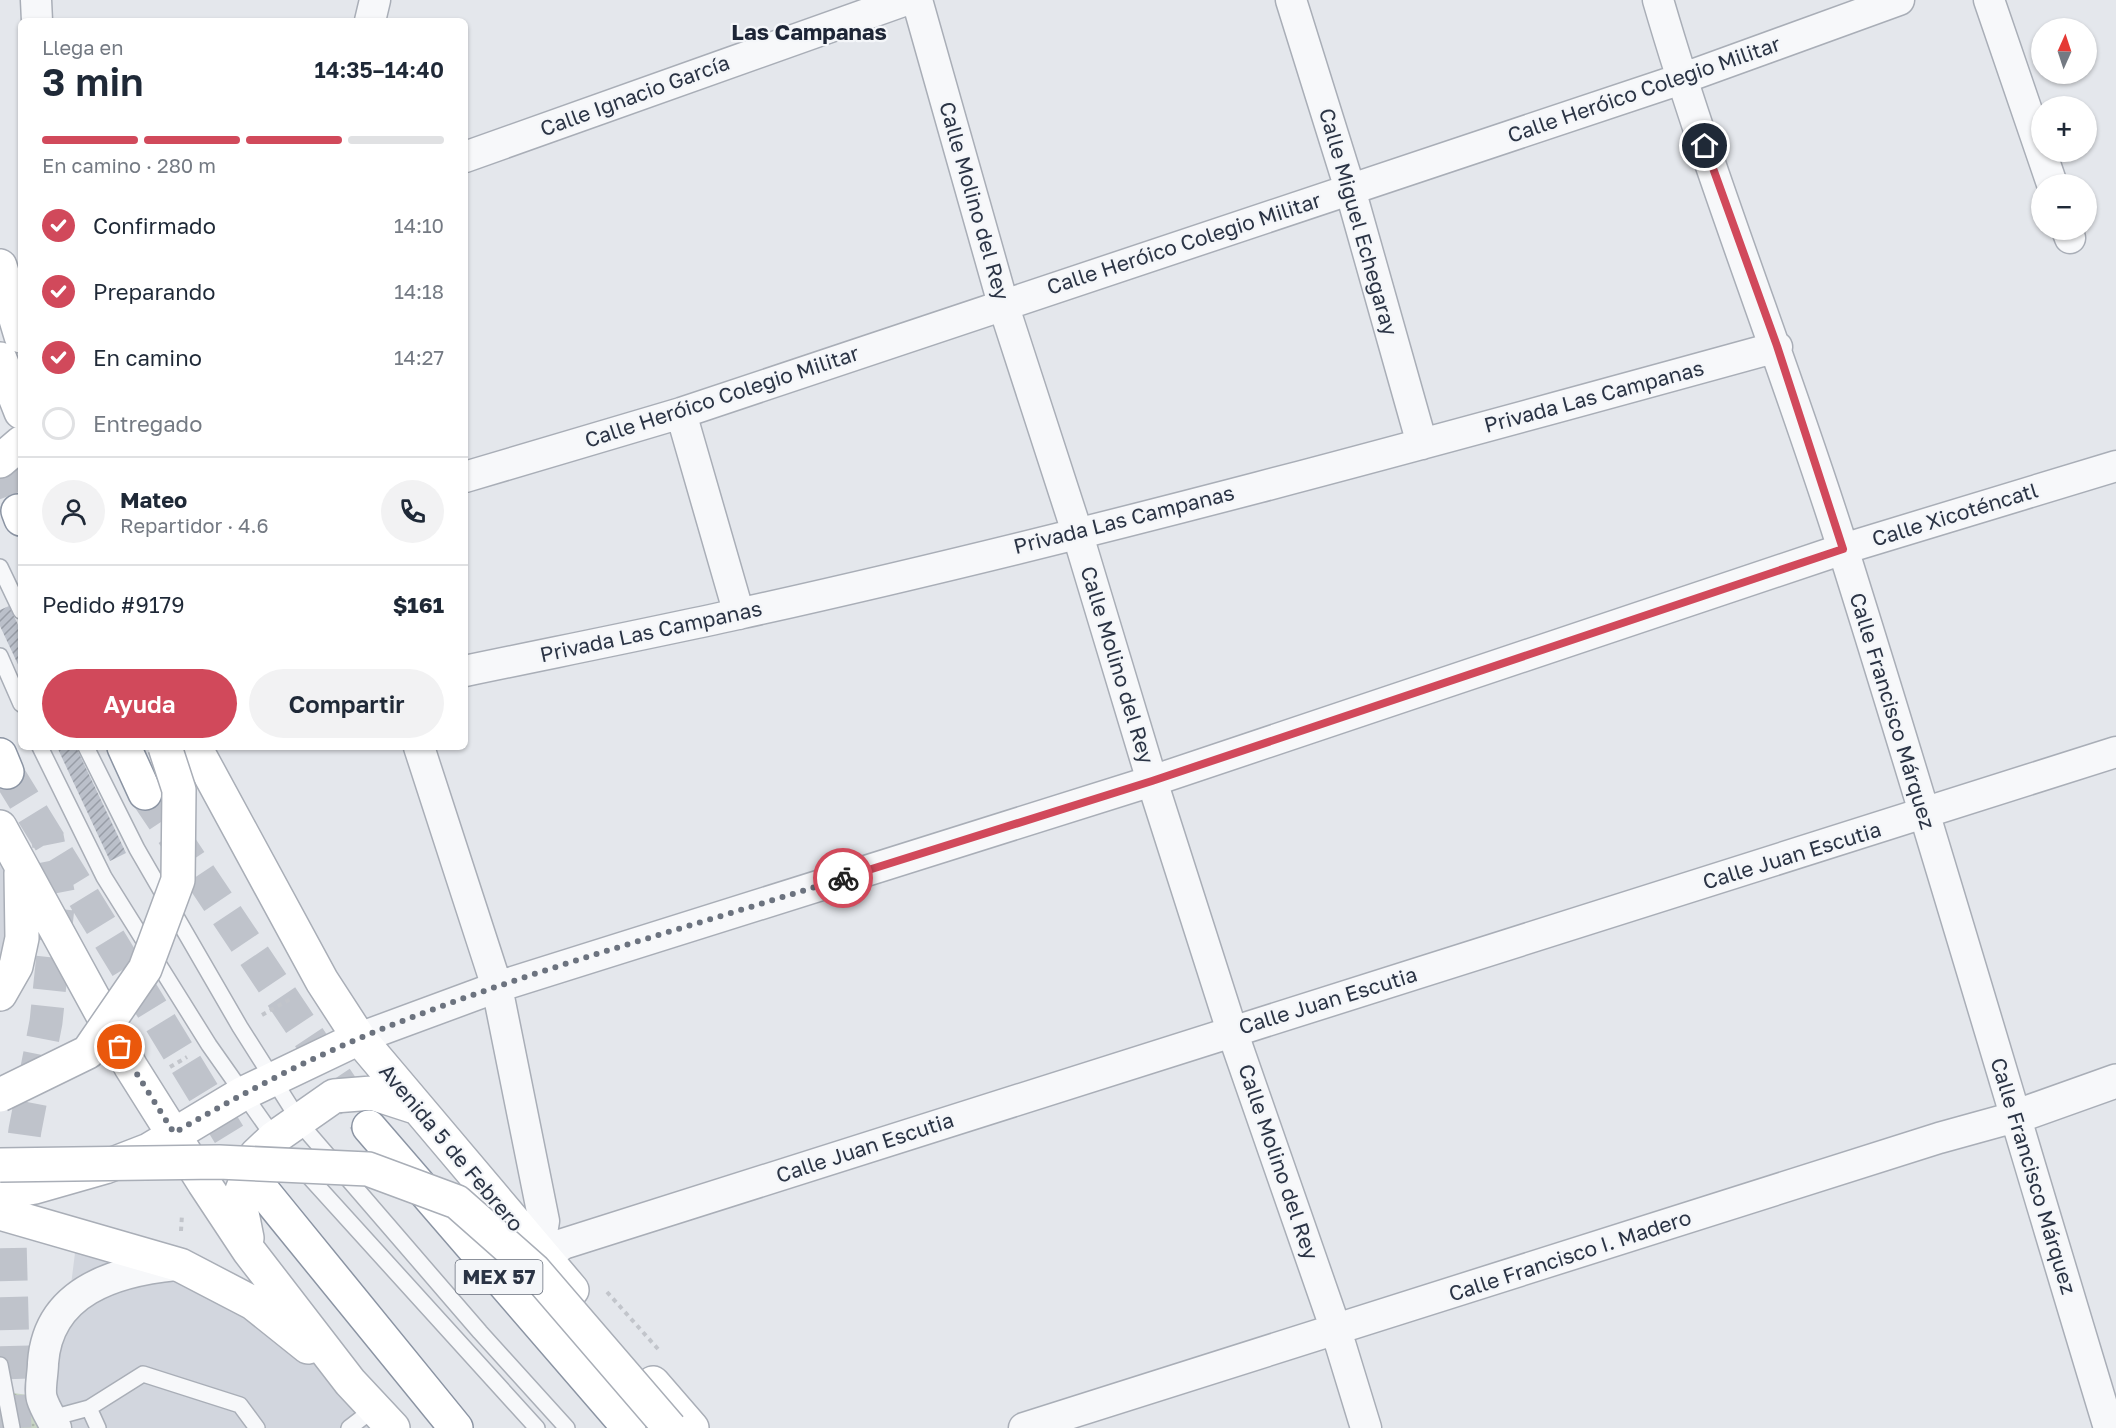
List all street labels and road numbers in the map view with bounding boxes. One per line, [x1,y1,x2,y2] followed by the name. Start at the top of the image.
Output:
[1504,30,1784,148] street label: Calle Heróico Colegio Militar
[536,49,733,141] street label: Calle Ignacio García
[934,98,1016,303] street label: Calle Molino del Rey
[1314,105,1404,339] street label: Calle Miguel Echegaray
[1043,186,1324,300] street label: Calle Heróico Colegio Militar
[581,339,862,453] street label: Calle Heróico Colegio Militar
[1481,354,1706,438] street label: Privada Las Campanas
[1869,476,2041,552] street label: Calle Xicoténcatl
[1011,479,1237,559] street label: Privada Las Campanas
[1076,563,1160,767] street label: Calle Molino del Rey
[1845,589,1941,832] street label: Calle Francisco Márquez
[537,595,764,667] street label: Privada Las Campanas
[1699,816,1884,895] street label: Calle Juan Escutia
[1235,961,1420,1040] street label: Calle Juan Escutia
[1986,1054,2082,1297] street label: Calle Francisco Márquez
[374,1058,529,1236] street label: Avenida 5 de Febrero
[1233,1060,1325,1263] street label: Calle Molino del Rey
[773,1106,957,1188] street label: Calle Juan Escutia
[1445,1204,1694,1307] street label: Calle Francisco I. Madero
[456,1260,542,1294] road number: MEX 57

